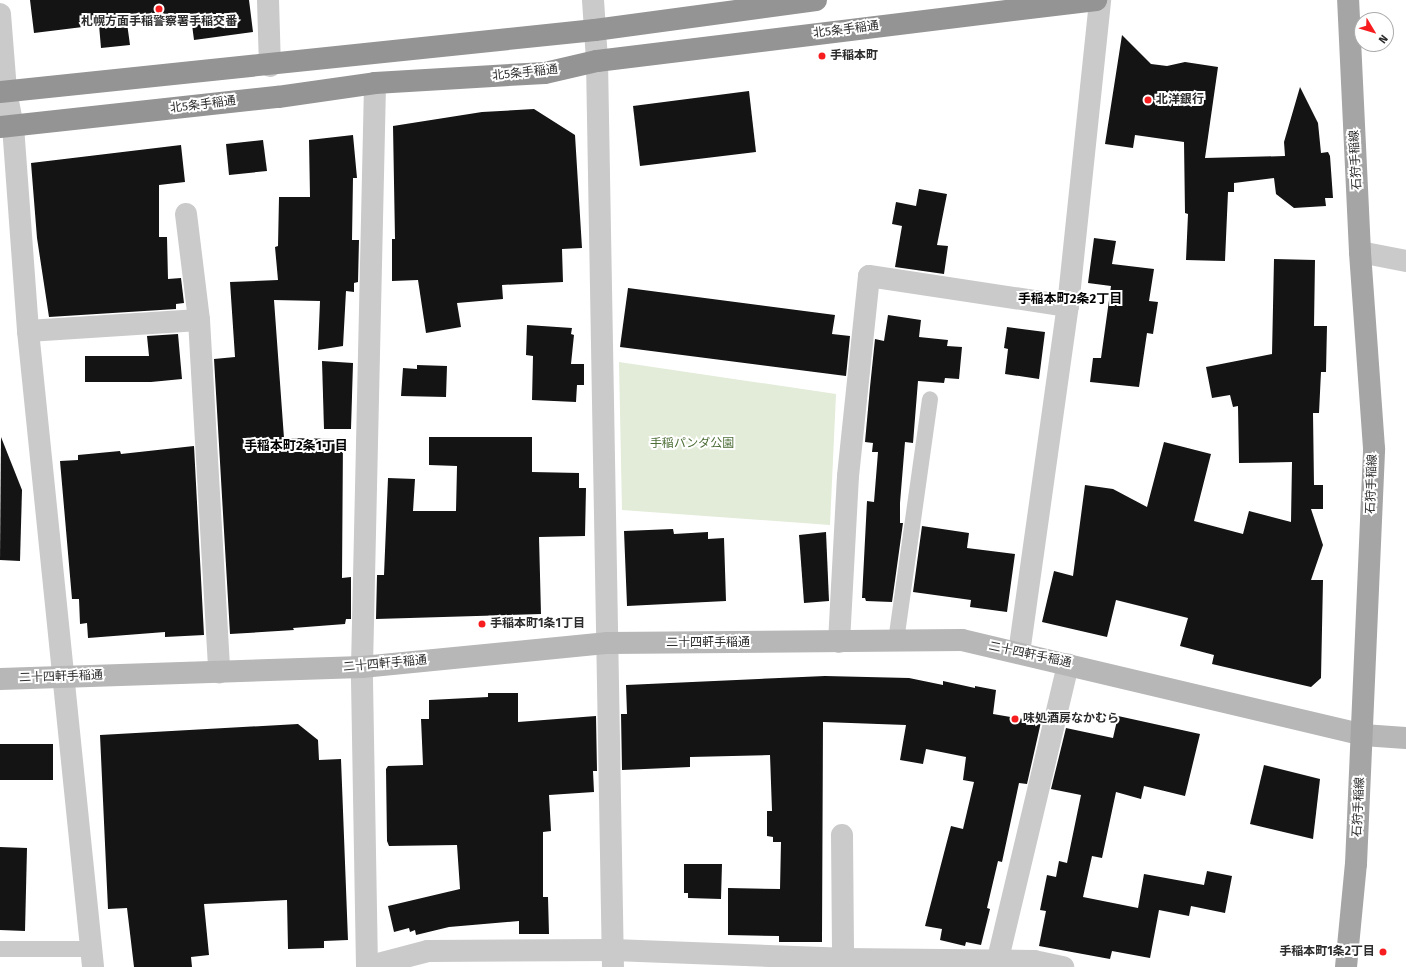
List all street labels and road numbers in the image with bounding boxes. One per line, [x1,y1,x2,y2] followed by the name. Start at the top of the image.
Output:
[812,19,880,41] street label: 北5条手稲通
[491,62,559,84] street label: 北5条手稲通
[169,94,237,116] street label: 北5条手稲通
[1347,130,1365,190] street label: 石狩手稲線
[1364,454,1380,514] street label: 石狩手稲線
[666,636,750,650] street label: 二十四軒手稲通
[987,639,1073,671] street label: 二十四軒手稲通
[343,653,427,675] street label: 二十四軒手稲通
[19,668,103,686] street label: 二十四軒手稲通
[1350,777,1368,837] street label: 石狩手稲線

